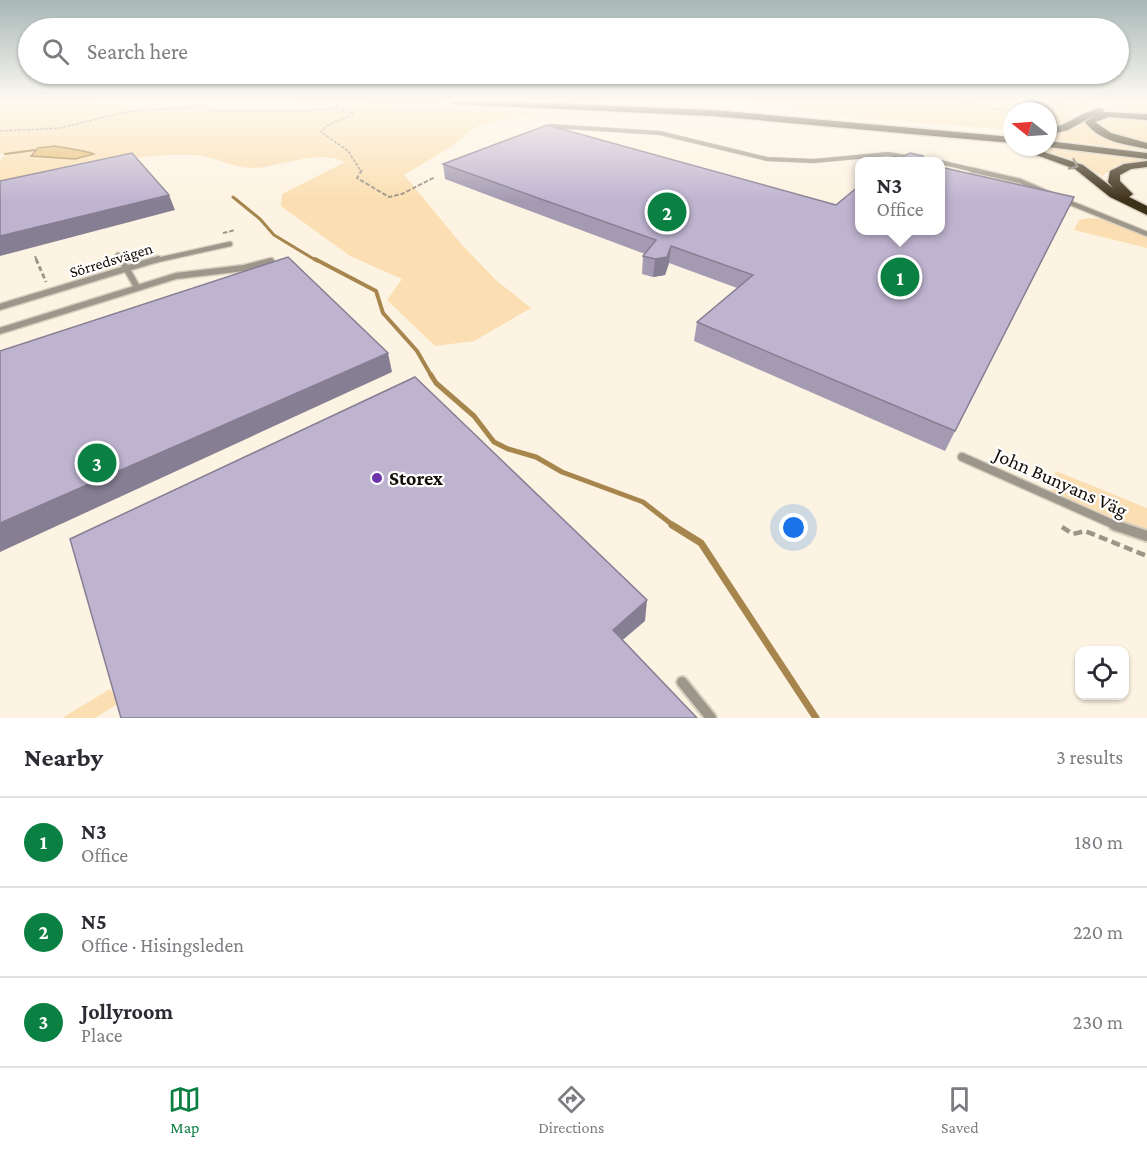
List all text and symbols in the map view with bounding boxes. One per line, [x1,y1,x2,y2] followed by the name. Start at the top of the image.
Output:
[18,18,1129,84] search box
[39,35,72,68] icon: search
[87,39,188,64] text: Search here
[1003,102,1057,156] north arrow
[855,157,945,235] popup
[1068,158,1079,170] one-way arrow
[877,173,902,198] text: N3
[648,190,686,234] pin: 2
[877,198,924,220] text: Office
[67,239,155,282] street label: Sörredsvägen
[880,254,920,300] pin: 1
[78,440,116,486] pin: 3
[989,442,1131,522] street label: John Bunyans Väg
[389,467,444,489] place label: Storex
[370,471,384,485] marker: Storex
[779,513,808,542] your location
[1075,646,1129,700] map controls
[1075,646,1129,700] button: locate
[24,743,103,772] text: Nearby
[1056,746,1123,768] text: 3 results
[81,819,107,844] text: N3
[40,831,47,853] text: 1
[1074,831,1123,853] text: 180 m
[81,844,128,866] text: Office
[81,909,107,934] text: N5
[38,921,49,943] text: 2
[1073,921,1123,943] text: 220 m
[81,934,244,956] text: Office · Hisingsleden
[81,999,173,1024] text: Jollyroom
[39,1011,48,1033] text: 3
[1073,1011,1123,1033] text: 230 m
[81,1024,123,1046] text: Place
[168,1083,201,1136] tab: Map
[538,1083,604,1136] tab: Directions
[941,1083,979,1136] tab: Saved

